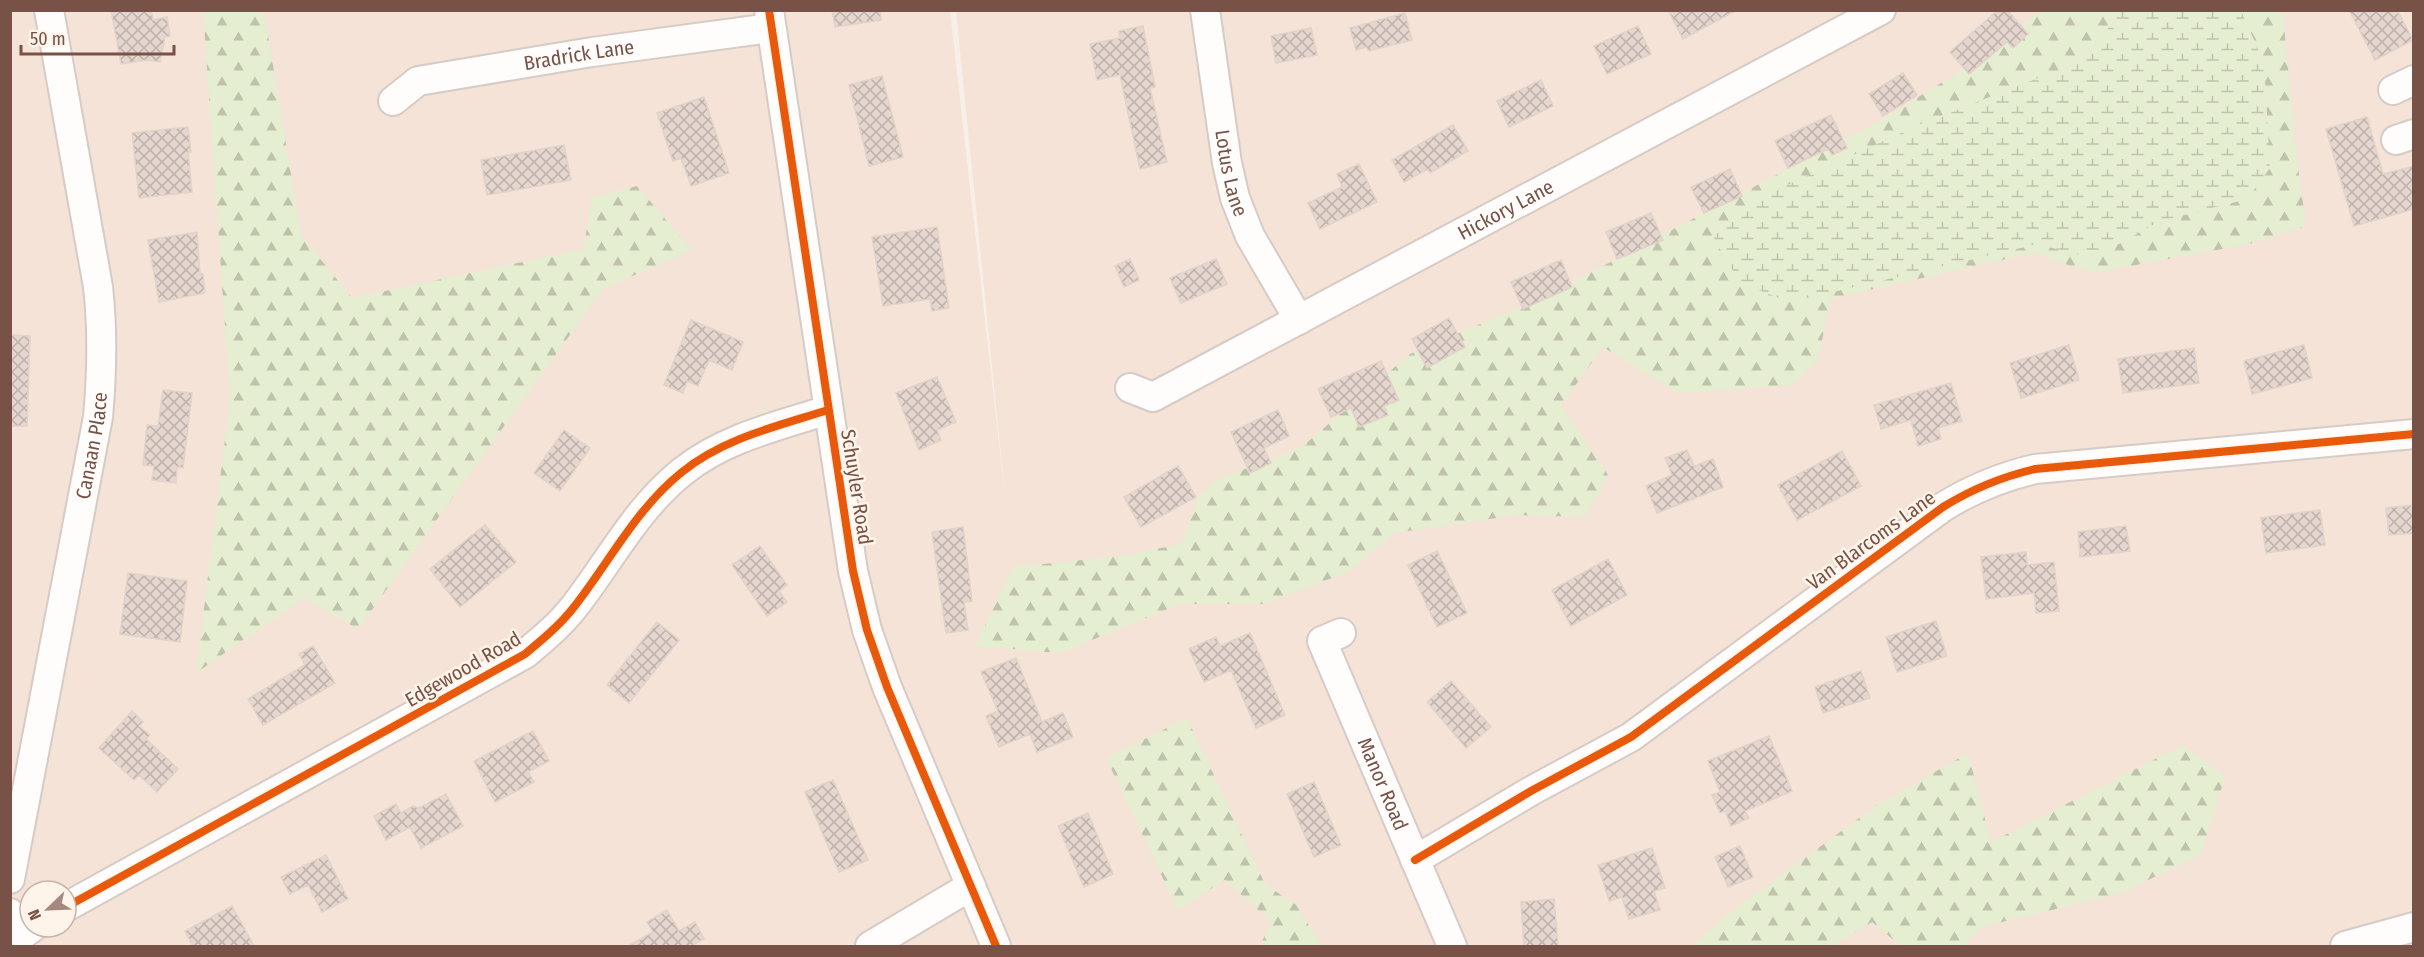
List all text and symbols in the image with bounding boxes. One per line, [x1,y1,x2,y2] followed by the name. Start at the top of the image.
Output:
[21,18,174,56] scale bar
[30,28,66,50] text: 50 m
[522,34,636,75] street label: Bradrick Lane
[1210,128,1253,220] street label: Lotus Lane
[1454,174,1558,245] street label: Hickory Lane
[71,391,112,501] street label: Canaan Place
[836,428,878,546] street label: Schuyler Road
[1802,485,1940,595] street label: Van Blarcoms Lane
[401,626,525,712] street label: Edgewood Road
[1353,734,1413,834] street label: Manor Road
[18,879,78,939] north arrow
[24,907,45,923] text: N

